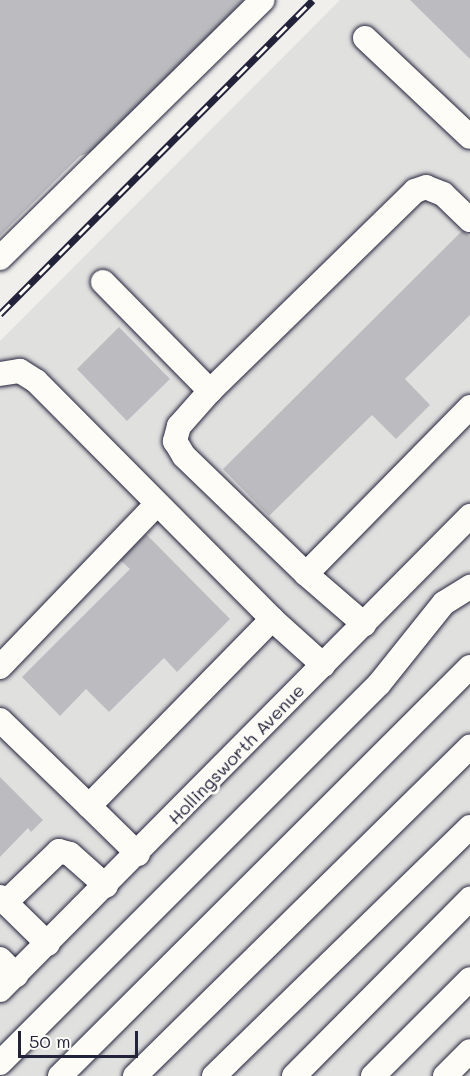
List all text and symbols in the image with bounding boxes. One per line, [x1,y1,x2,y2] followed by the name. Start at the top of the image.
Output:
[163,679,309,829] street label: Hollingsworth Avenue
[21,1019,141,1057] scale bar
[29,1029,71,1053] text: 50 m

